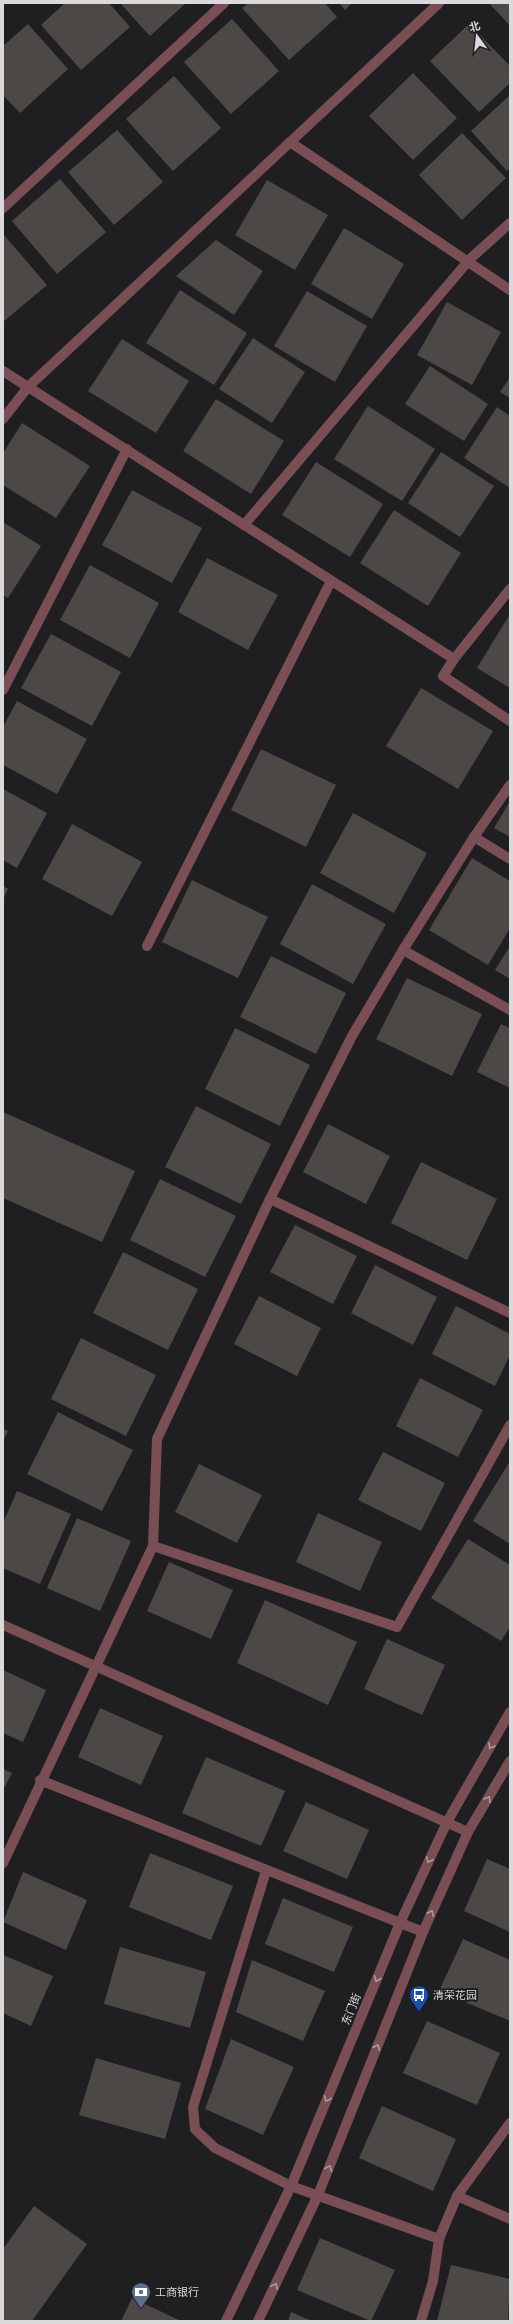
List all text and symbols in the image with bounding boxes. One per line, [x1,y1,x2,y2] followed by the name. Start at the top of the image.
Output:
[457,16,497,56] north arrow
[467,18,482,35] text: 北
[488,1742,495,1749] one-way arrow
[483,1796,490,1803] one-way arrow
[426,1856,434,1864] one-way arrow
[426,1910,434,1918] one-way arrow
[373,1976,381,1983] one-way arrow
[408,1984,430,2012] bus stop icon: 清荣花园
[433,1988,477,2002] place label: 清荣花园
[338,1991,364,2027] street label: 东门街
[372,2043,380,2050] one-way arrow
[324,2095,332,2103] one-way arrow
[324,2164,332,2171] one-way arrow
[130,2281,152,2309] bank icon: 工商银行
[270,2282,278,2290] one-way arrow
[155,2285,199,2299] place label: 工商银行

